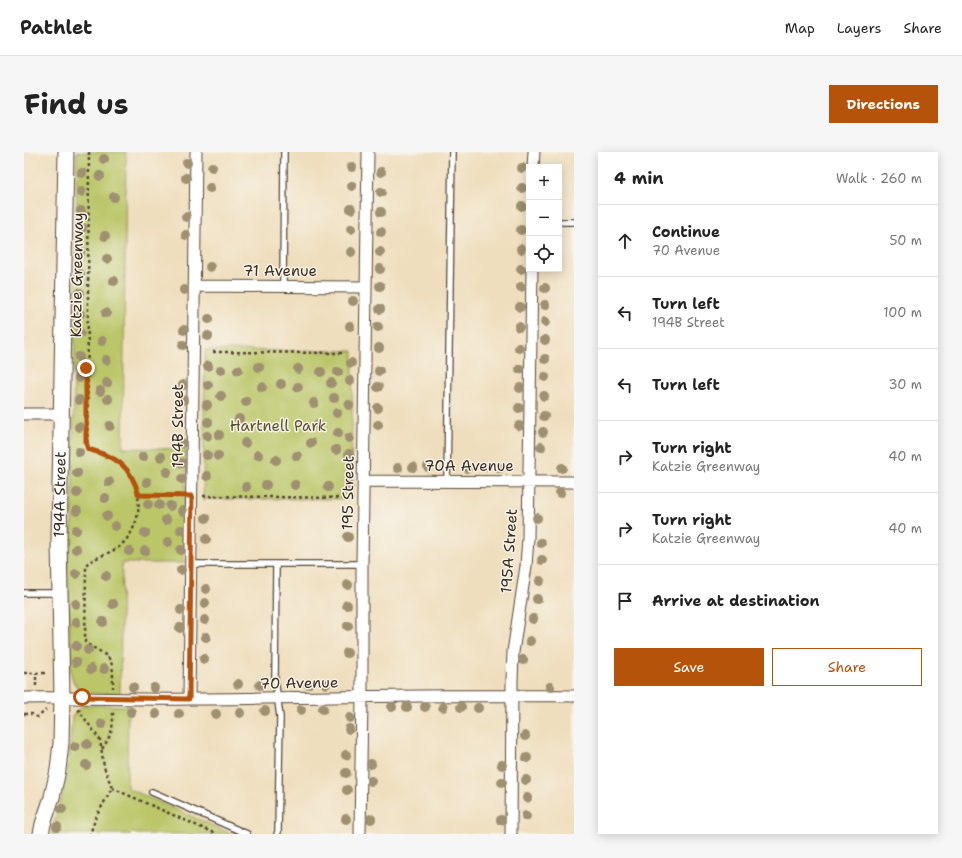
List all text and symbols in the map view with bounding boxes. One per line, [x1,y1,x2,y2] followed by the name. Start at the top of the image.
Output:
[20,15,92,40] text: Pathlet
[785,19,815,37] text: Map
[837,19,881,37] text: Layers
[903,19,942,37] text: Share
[24,85,129,123] text: Find us
[829,85,938,123] button: Directions
[526,164,562,272] map controls
[526,164,562,200] button: +
[614,167,664,189] text: 4 min
[836,170,922,187] text: Walk · 260 m
[526,200,562,236] button: −
[66,212,88,338] street label: Katzie Greenway
[652,222,720,242] text: Continue
[614,230,636,252] icon: ahead
[889,232,922,249] text: 50 m
[526,236,562,272] button: locate
[652,242,720,259] text: 70 Avenue
[243,261,317,281] street label: 71 Avenue
[652,294,720,314] text: Turn left
[614,302,636,324] icon: left
[883,304,922,321] text: 100 m
[652,314,725,331] text: 194B Street
[77,359,95,377] route end
[614,374,636,396] icon: left
[652,375,720,395] text: Turn left
[888,376,922,393] text: 30 m
[168,384,188,468] street label: 194B Street
[230,416,326,436] park label: Hartnell Park
[652,438,732,458] text: Turn right
[614,446,636,468] icon: right
[888,448,922,465] text: 40 m
[49,451,71,538] street label: 194A Street
[337,456,359,530] street label: 195 Street
[424,456,514,476] street label: 70A Avenue
[652,458,760,475] text: Katzie Greenway
[496,508,522,594] street label: 195A Street
[652,510,732,530] text: Turn right
[614,518,636,540] icon: right
[888,520,922,537] text: 40 m
[652,530,760,547] text: Katzie Greenway
[614,590,636,612] icon: arrive
[652,591,820,611] text: Arrive at destination
[614,648,764,686] button: Save
[772,648,922,686] button: Share
[260,672,338,694] street label: 70 Avenue
[73,688,91,706] route start

